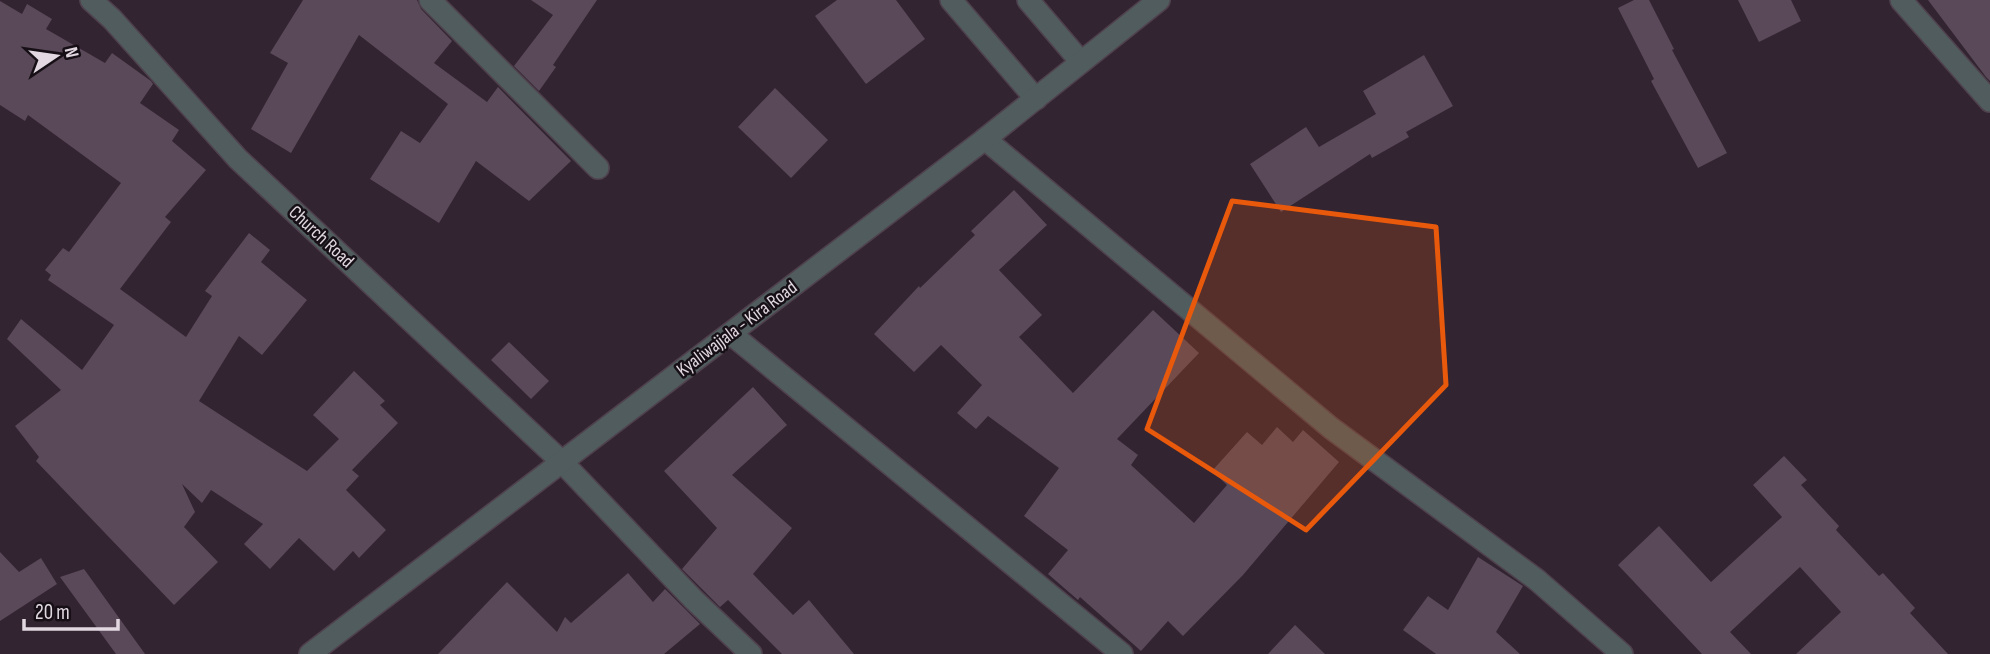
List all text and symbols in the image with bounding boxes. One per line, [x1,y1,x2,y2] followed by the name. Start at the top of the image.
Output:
[21,21,91,91] north arrow
[59,45,83,60] text: N
[284,201,358,273] street label: Church Road
[672,276,802,382] street label: Kyaliwajjala - Kira Road
[24,588,119,632] scale bar
[35,600,70,625] text: 20 m

